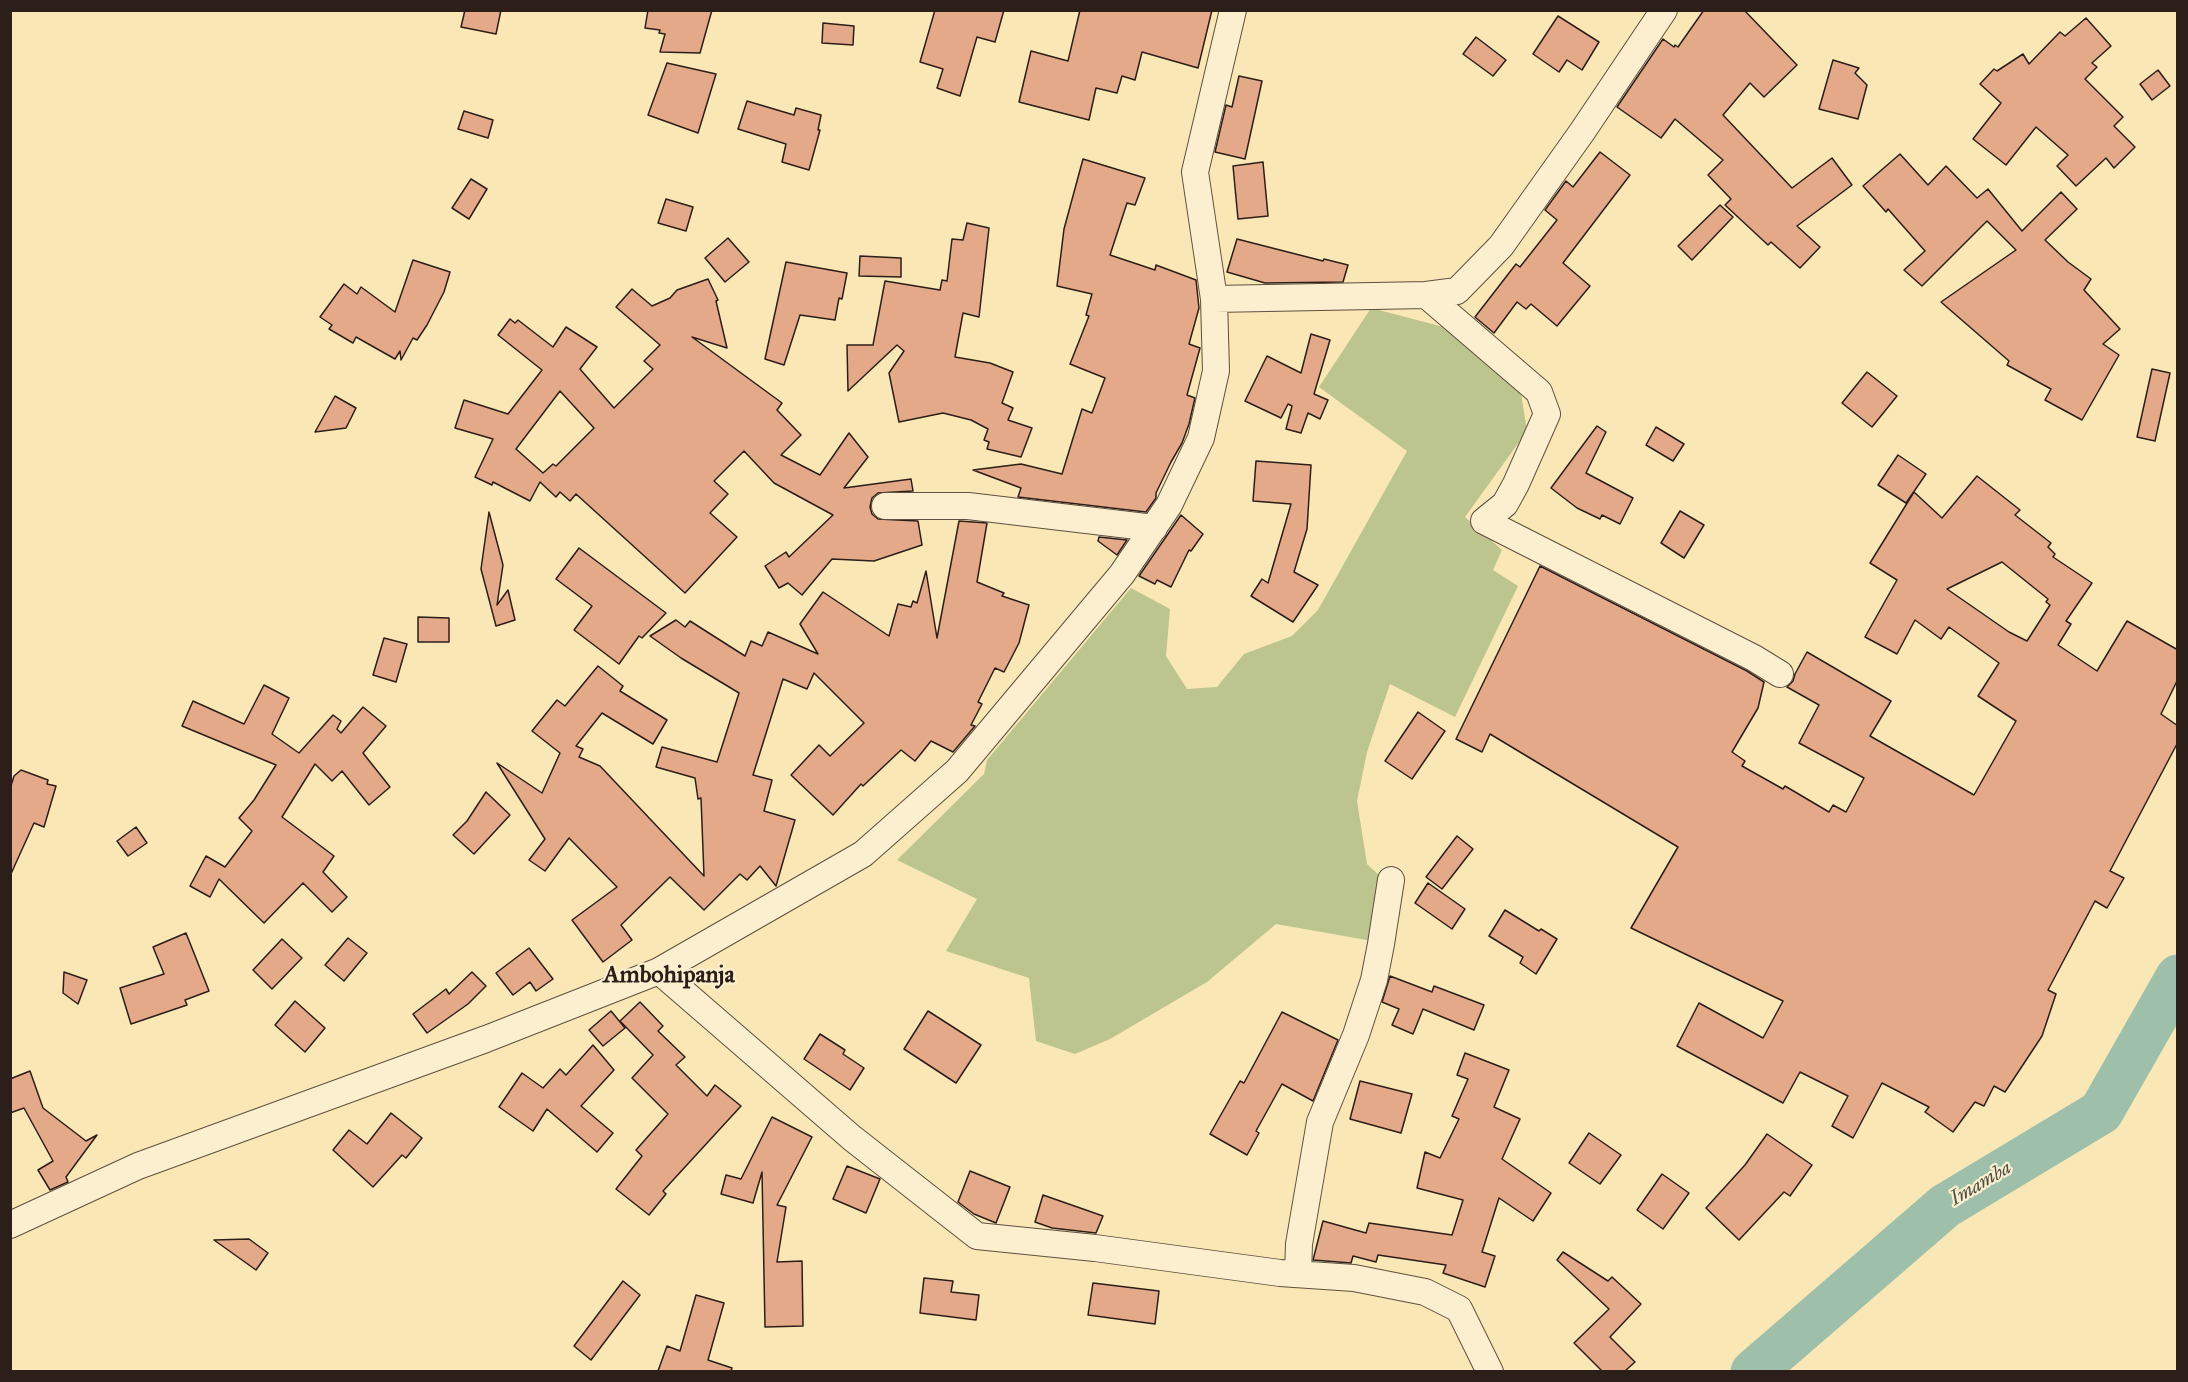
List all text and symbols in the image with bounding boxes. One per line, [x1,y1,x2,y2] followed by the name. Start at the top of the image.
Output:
[603,962,735,990] district label: Ambohipanja
[1946,1156,2016,1212] water label: Imamba

